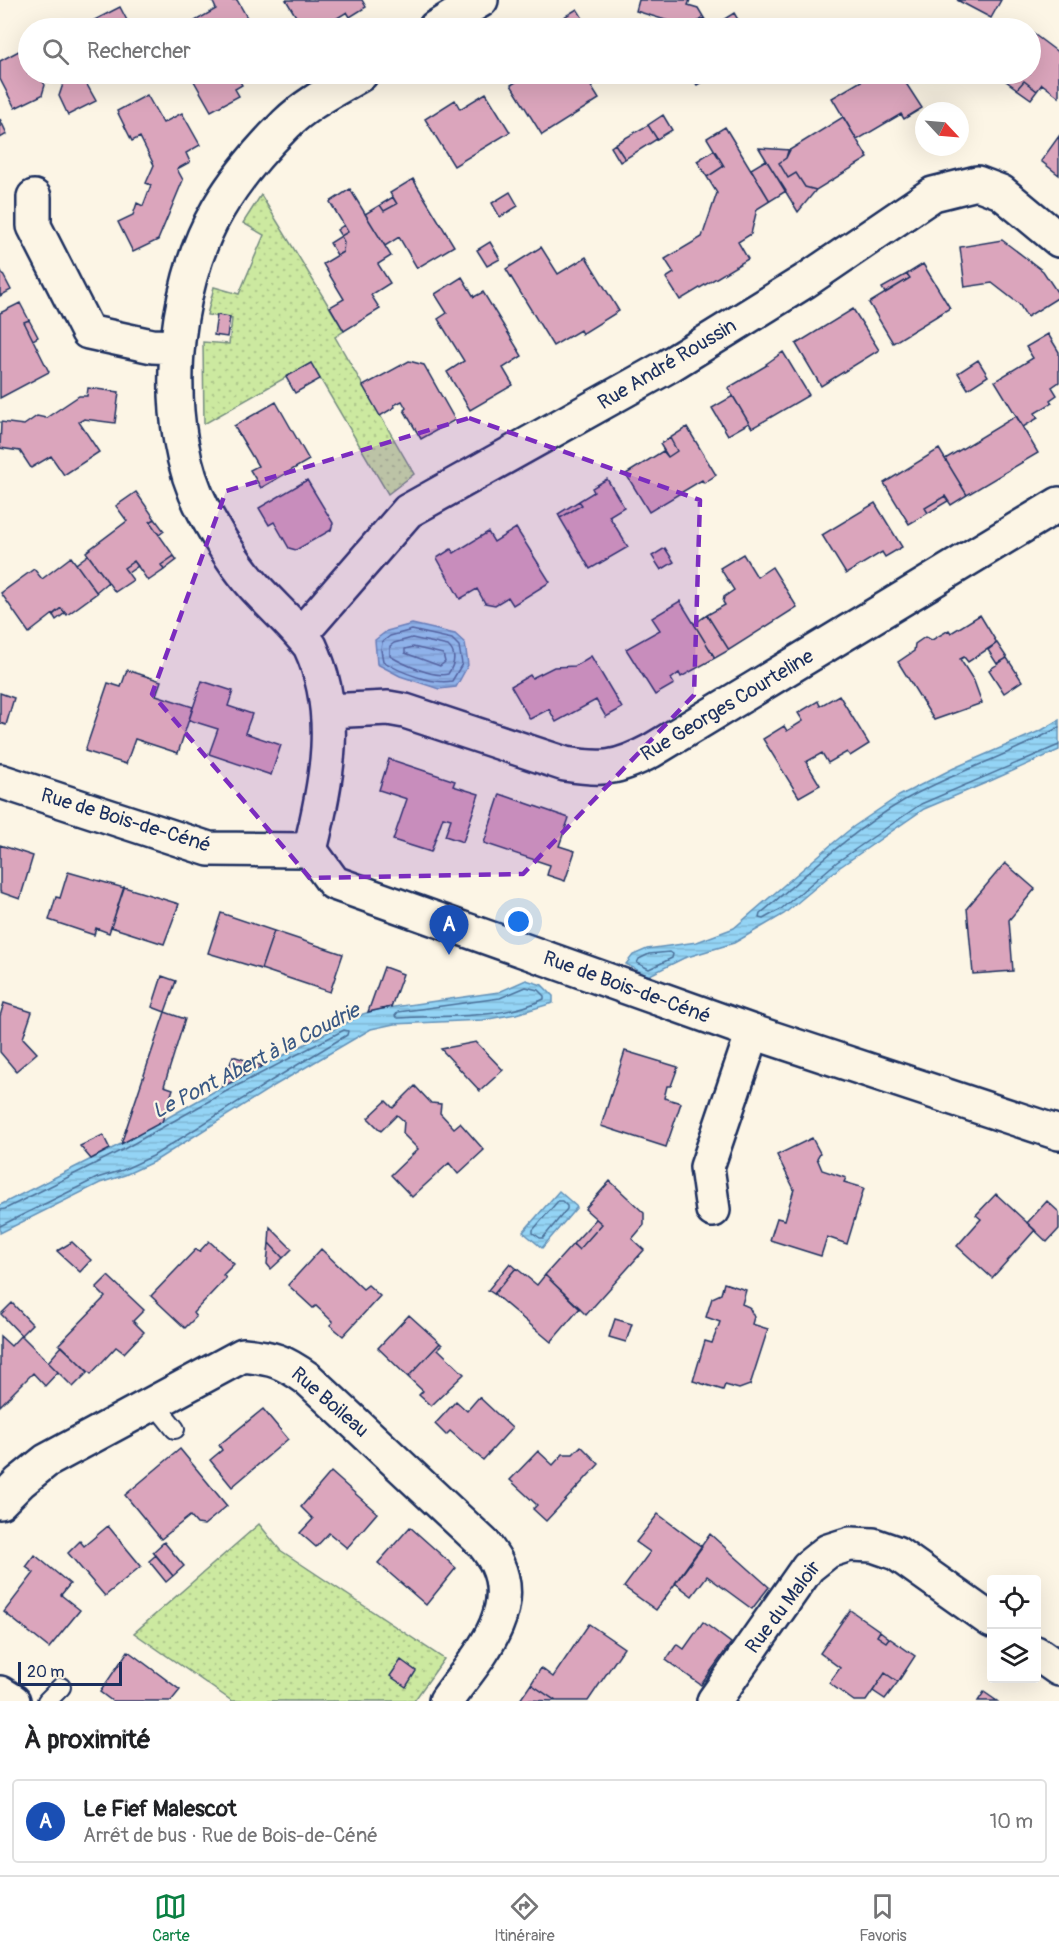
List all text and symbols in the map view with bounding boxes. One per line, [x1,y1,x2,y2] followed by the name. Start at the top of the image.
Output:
[18,18,1041,84] search box
[39,35,72,68] icon: search
[87,37,191,65] text: Rechercher
[915,102,969,156] north arrow
[593,313,741,415] street label: Rue André Roussin
[636,643,818,767] street label: Rue Georges Courteline
[38,782,214,858] street label: Rue de Bois-de-Céné
[430,906,468,955] pin: A
[504,907,533,936] your location
[540,945,714,1029] street label: Rue de Bois-de-Céné
[148,996,367,1125] water label: Le Pont Abert à la Coudrie
[286,1361,374,1443] street label: Rue Boileau
[740,1556,826,1658] street label: Rue du Maloir
[987,1575,1041,1683] map controls
[987,1575,1041,1629] button: locate
[987,1629,1041,1683] button: layers
[18,1659,122,1686] scale bar
[27,1662,65,1682] text: 20 m
[24,1724,151,1756] text: À proximité
[83,1795,237,1823] text: Le Fief Malescot
[39,1809,52,1834] text: A
[989,1809,1033,1834] text: 10 m
[83,1823,378,1848] text: Arrêt de bus · Rue de Bois-de-Céné
[152,1890,190,1946] tab: Carte
[494,1890,555,1946] tab: Itinéraire
[859,1890,907,1946] tab: Favoris

